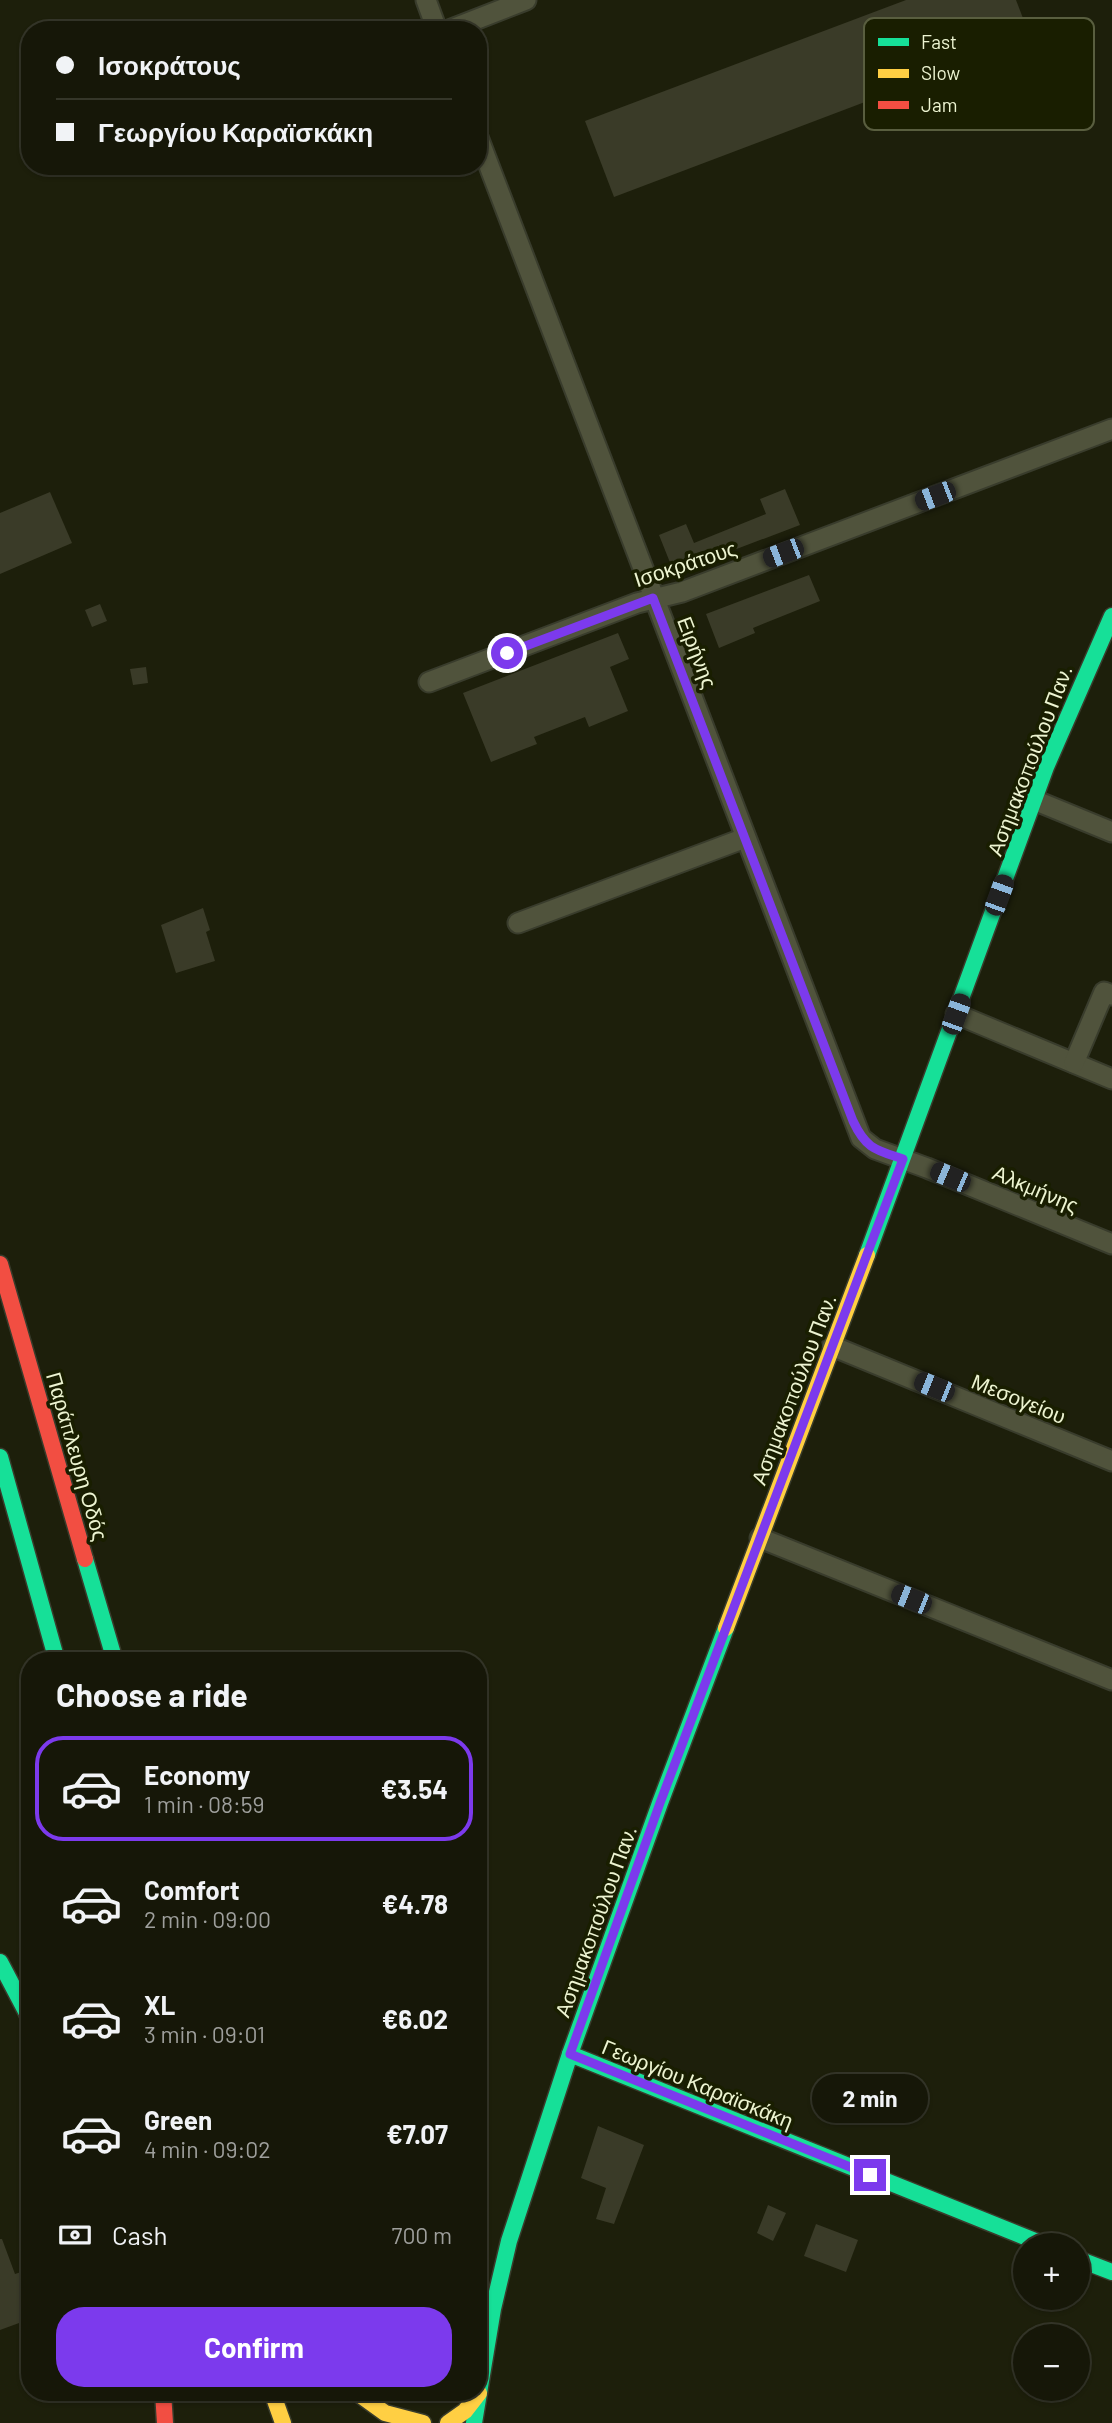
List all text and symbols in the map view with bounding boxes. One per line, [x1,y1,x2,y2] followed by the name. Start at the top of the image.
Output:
[864,18,1094,130] legend
[921,30,957,53] text: Fast
[98,49,241,80] text: Ισοκράτους
[921,61,960,84] text: Slow
[921,93,957,116] text: Jam
[98,116,373,147] text: Γεωργίου Καραϊσκάκη
[912,479,959,513] car
[631,535,739,591] street label: Ισοκράτους
[760,536,807,570] car
[673,613,723,691] street label: Ειρήνης
[491,637,523,669] route start
[981,661,1077,859] street label: Ασημακοπούλου Παν.
[982,872,1017,918] car
[939,991,974,1037] car
[927,1159,974,1195] car
[989,1159,1083,1217] street label: Αλκμήνης
[745,1290,841,1488] street label: Ασημακοπούλου Παν.
[968,1368,1070,1428] street label: Μεσογείου
[42,1369,114,1543] street label: Παράπλευρη Οδός
[911,1369,958,1405] car
[888,1581,935,1617] car
[56,1675,248,1713] text: Choose a ride
[60,1757,123,1820] icon: car
[144,1759,250,1790] text: Economy
[381,1773,448,1804] text: €3.54
[144,1790,265,1818] text: 1 min · 08:59
[549,1822,641,2020] street label: Ασημακοπούλου Παν.
[60,1872,123,1935] icon: car
[144,1874,240,1905] text: Comfort
[382,1888,448,1919] text: €4.78
[144,1905,271,1933] text: 2 min · 09:00
[60,1987,123,2050] icon: car
[144,1989,175,2020] text: XL
[382,2003,448,2034] text: €6.02
[144,2020,265,2048] text: 3 min · 09:01
[599,2033,797,2133] street label: Γεωργίου Καραϊσκάκη
[812,2074,928,2122] callout: 2 min
[842,2084,898,2112] text: 2 min
[60,2102,123,2165] icon: car
[144,2104,212,2135] text: Green
[386,2118,448,2149] text: €7.07
[144,2135,271,2163] text: 4 min · 09:02
[854,2159,886,2191] route end
[56,2216,94,2254] icon: cash
[112,2219,167,2250] text: Cash
[392,2221,452,2249] text: 700 m
[1013,2233,1090,2401] map controls
[1013,2233,1090,2310] button: +
[56,2307,452,2387] button: Confirm
[1013,2324,1090,2401] button: −

